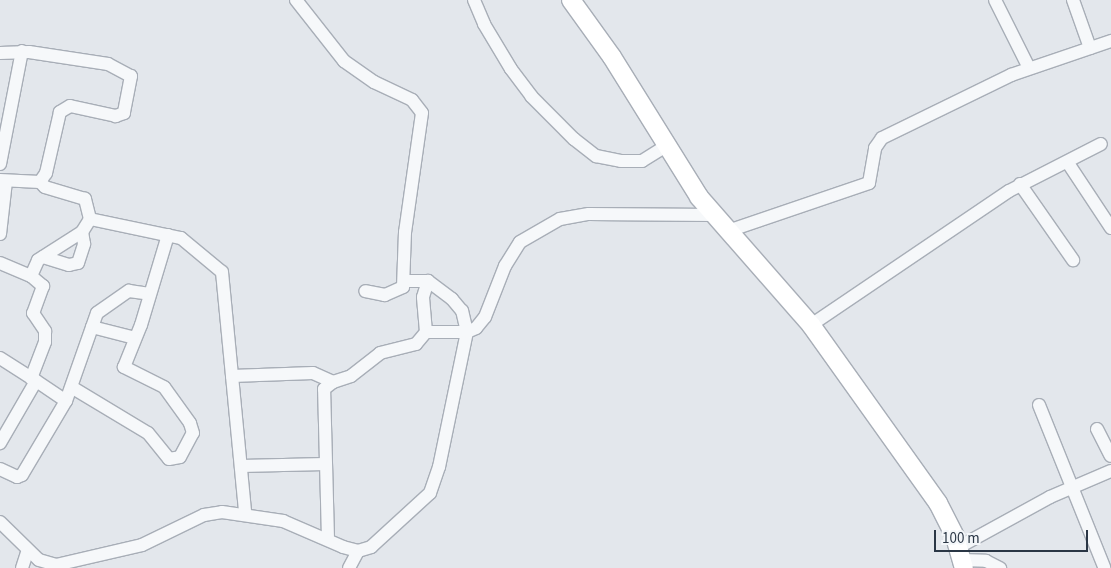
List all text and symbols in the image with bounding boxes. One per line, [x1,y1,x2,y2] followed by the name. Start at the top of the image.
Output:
[936,520,1090,552] scale bar
[942,528,980,549] text: 100 m

